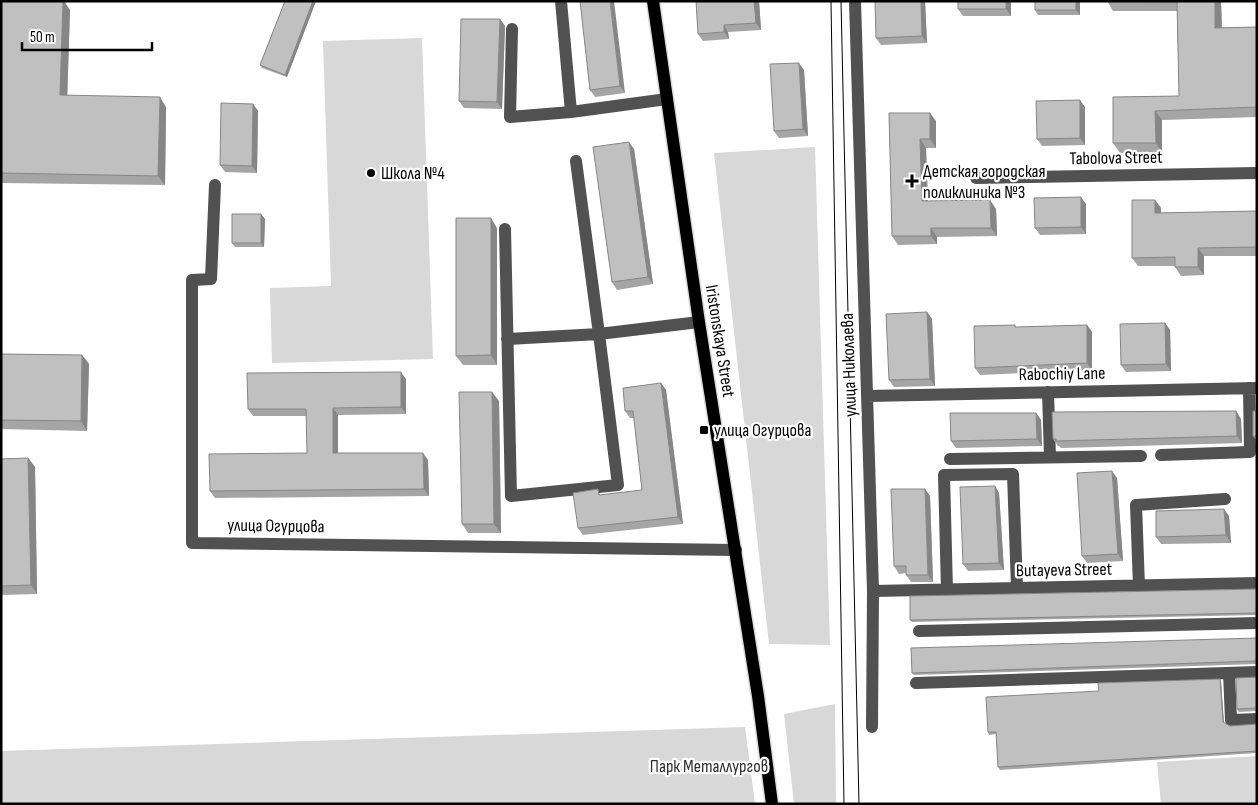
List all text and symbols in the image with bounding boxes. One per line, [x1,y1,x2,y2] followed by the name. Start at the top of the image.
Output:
[22,20,152,52] scale bar
[30,28,55,47] text: 50 m
[1069,147,1163,169] street label: Tabolova Street
[923,161,1046,203] place label: Детская городская поликлиника №3
[381,163,445,184] place label: Школа №4
[365,167,377,179] marker: Школа №4
[905,174,919,188] marker: Детская городская поликлиника №3
[701,283,739,399] street label: Iristonskaya Street
[837,313,861,417] street label: улица Николаева
[1019,363,1105,385] street label: Rabochiy Lane
[714,420,811,441] place label: улица Огурцова
[698,424,710,436] marker: улица Огурцова
[227,515,325,537] street label: улица Огурцова
[1016,559,1113,581] street label: Butayeva Street
[650,756,768,777] park label: Парк Металлургов

